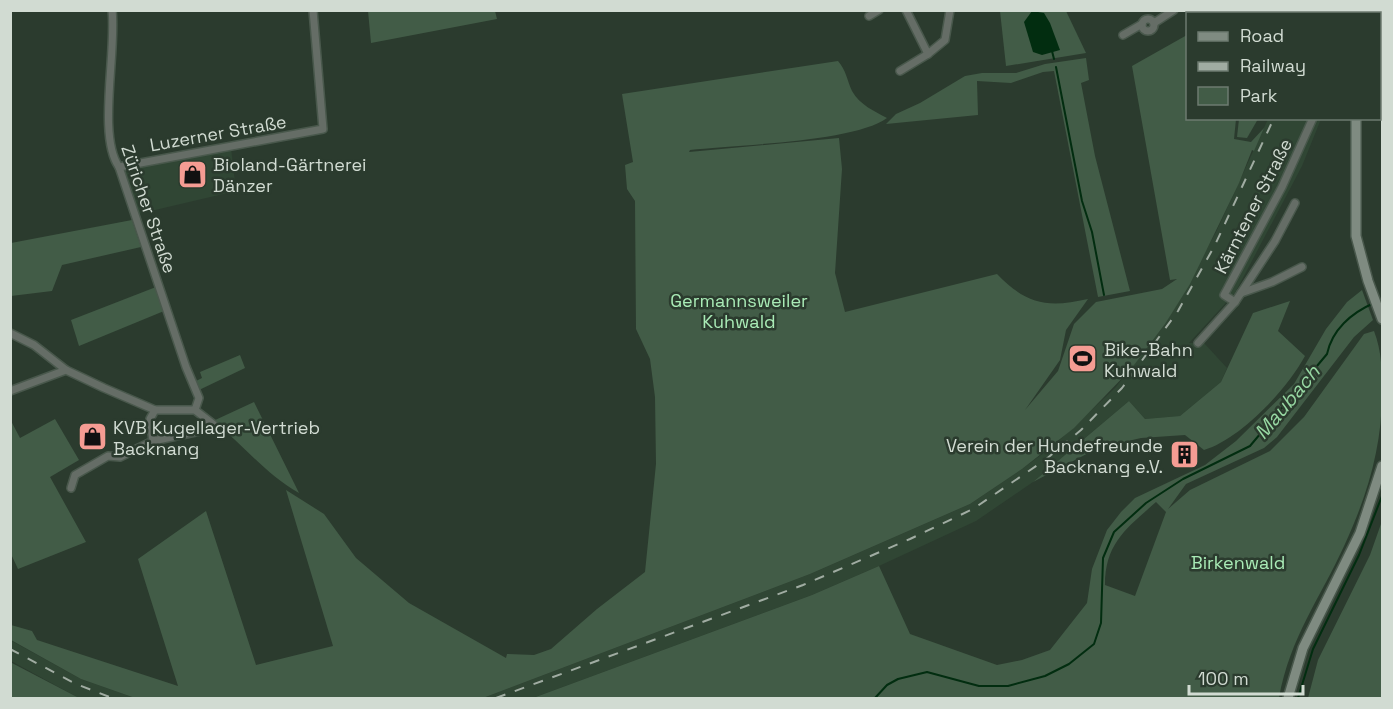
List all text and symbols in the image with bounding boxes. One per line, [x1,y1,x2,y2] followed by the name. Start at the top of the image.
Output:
[1186,12,1381,120] legend
[1240,24,1284,47] text: Road
[1240,54,1306,77] text: Railway
[1240,84,1278,107] text: Park
[148,110,288,156] street label: Luzerner Straße
[1209,135,1297,277] street label: Kärntener Straße
[116,142,182,276] street label: Züricher Straße
[213,153,367,197] place label: Bioland-Gärtnerei Dänzer
[176,158,208,190] shop icon: Bioland-Gärtnerei Dänzer
[670,289,808,333] park label: Germannsweiler Kuhwald
[1104,338,1193,382] place label: Bike-Bahn Kuhwald
[1067,343,1099,375] sports icon: Bike-Bahn Kuhwald
[1248,359,1326,444] water label: Maubach
[113,416,320,460] place label: KVB Kugellager-Vertrieb Backnang
[76,421,108,453] shop icon: KVB Kugellager-Vertrieb Backnang
[946,434,1163,478] place label: Verein der Hundefreunde Backnang e.V.
[1168,439,1200,471] building icon: Verein der Hundefreunde Backnang e.V.
[1191,551,1285,574] park label: Birkenwald
[1189,658,1303,696] scale bar
[1198,667,1249,690] text: 100 m

